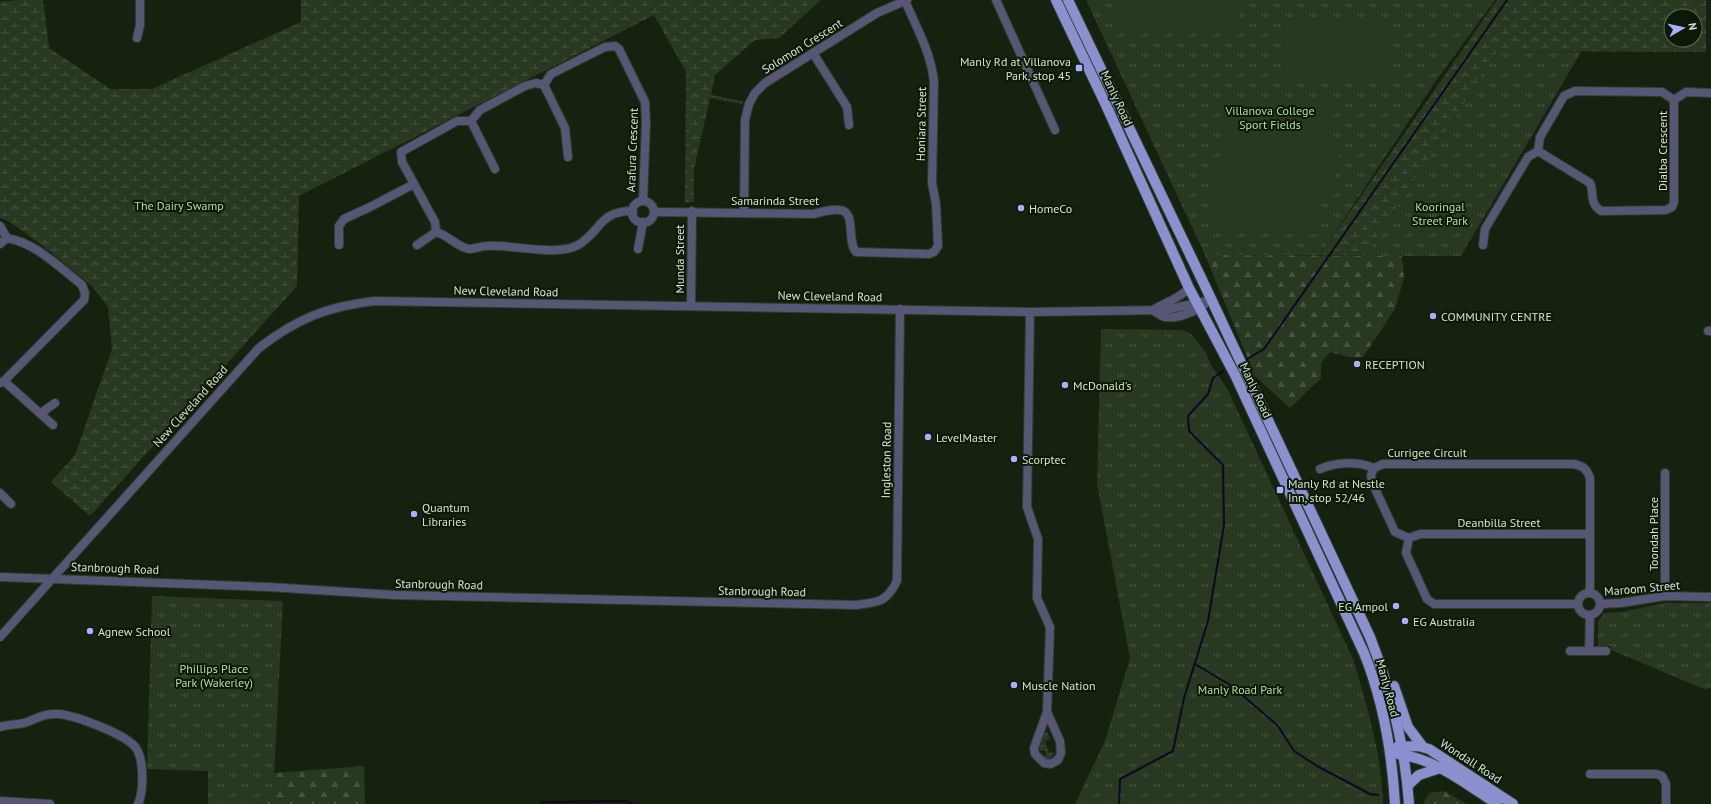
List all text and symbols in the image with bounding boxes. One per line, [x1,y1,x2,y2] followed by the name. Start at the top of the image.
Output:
[1663,8,1703,48] north arrow
[759,15,845,77] street label: Solomon Crescent
[1685,22,1700,31] text: N
[960,54,1071,83] place label: Manly Rd at Villanova Park, stop 45
[1074,63,1084,73] marker: Manly Rd at Villanova Park, stop 45
[1098,68,1136,128] street label: Manly Road
[913,87,929,161] street label: Honiara Street
[1224,103,1315,132] park label: Villanova College Sport Fields
[623,108,641,192] street label: Arafura Crescent
[1655,111,1670,191] street label: Dialba Crescent
[731,193,819,208] street label: Samarinda Street
[134,198,224,213] park label: The Dairy Swamp
[1412,199,1468,228] park label: Kooringal Street Park
[1029,201,1072,216] place label: HomeCo
[1016,203,1026,213] marker: HomeCo
[672,225,687,293] street label: Munda Street
[453,283,559,299] street label: New Cleveland Road
[777,288,883,304] street label: New Cleveland Road
[1441,309,1552,324] place label: COMMUNITY CENTRE
[1428,311,1438,321] marker: COMMUNITY CENTRE
[1365,357,1425,372] place label: RECEPTION
[1352,359,1362,369] marker: RECEPTION
[1237,360,1275,420] street label: Manly Road
[149,362,231,450] street label: New Cleveland Road
[1073,378,1132,393] place label: McDonald's
[1060,380,1070,390] marker: McDonald's
[878,422,894,498] street label: Ingleston Road
[936,430,997,445] place label: LevelMaster
[923,432,933,442] marker: LevelMaster
[1387,445,1467,460] street label: Currigee Circuit
[1022,452,1066,467] place label: Scorptec
[1009,454,1019,464] marker: Scorptec
[1288,476,1385,505] place label: Manly Rd at Nestle Inn, stop 52/46
[1275,485,1285,495] marker: Manly Rd at Nestle Inn, stop 52/46
[1646,497,1661,571] street label: Toondah Place
[422,500,469,529] place label: Quantum Libraries
[409,509,419,519] marker: Quantum Libraries
[1458,515,1540,530] street label: Deanbilla Street
[71,559,159,577] street label: Stanbrough Road
[395,576,483,592] street label: Stanbrough Road
[1603,577,1681,599] street label: Maroom Street
[718,583,806,599] street label: Stanbrough Road
[1338,599,1388,614] place label: EG Ampol
[1391,601,1401,611] marker: EG Ampol
[1413,614,1475,629] place label: EG Australia
[1400,616,1410,626] marker: EG Australia
[98,624,171,639] place label: Agnew School
[85,626,95,636] marker: Agnew School
[1373,657,1403,719] street label: Manly Road
[175,661,253,690] park label: Phillips Place Park (Wakerley)
[1022,678,1096,693] place label: Muscle Nation
[1009,680,1019,690] marker: Muscle Nation
[1198,682,1283,697] park label: Manly Road Park
[1437,736,1505,786] street label: Wondall Road

